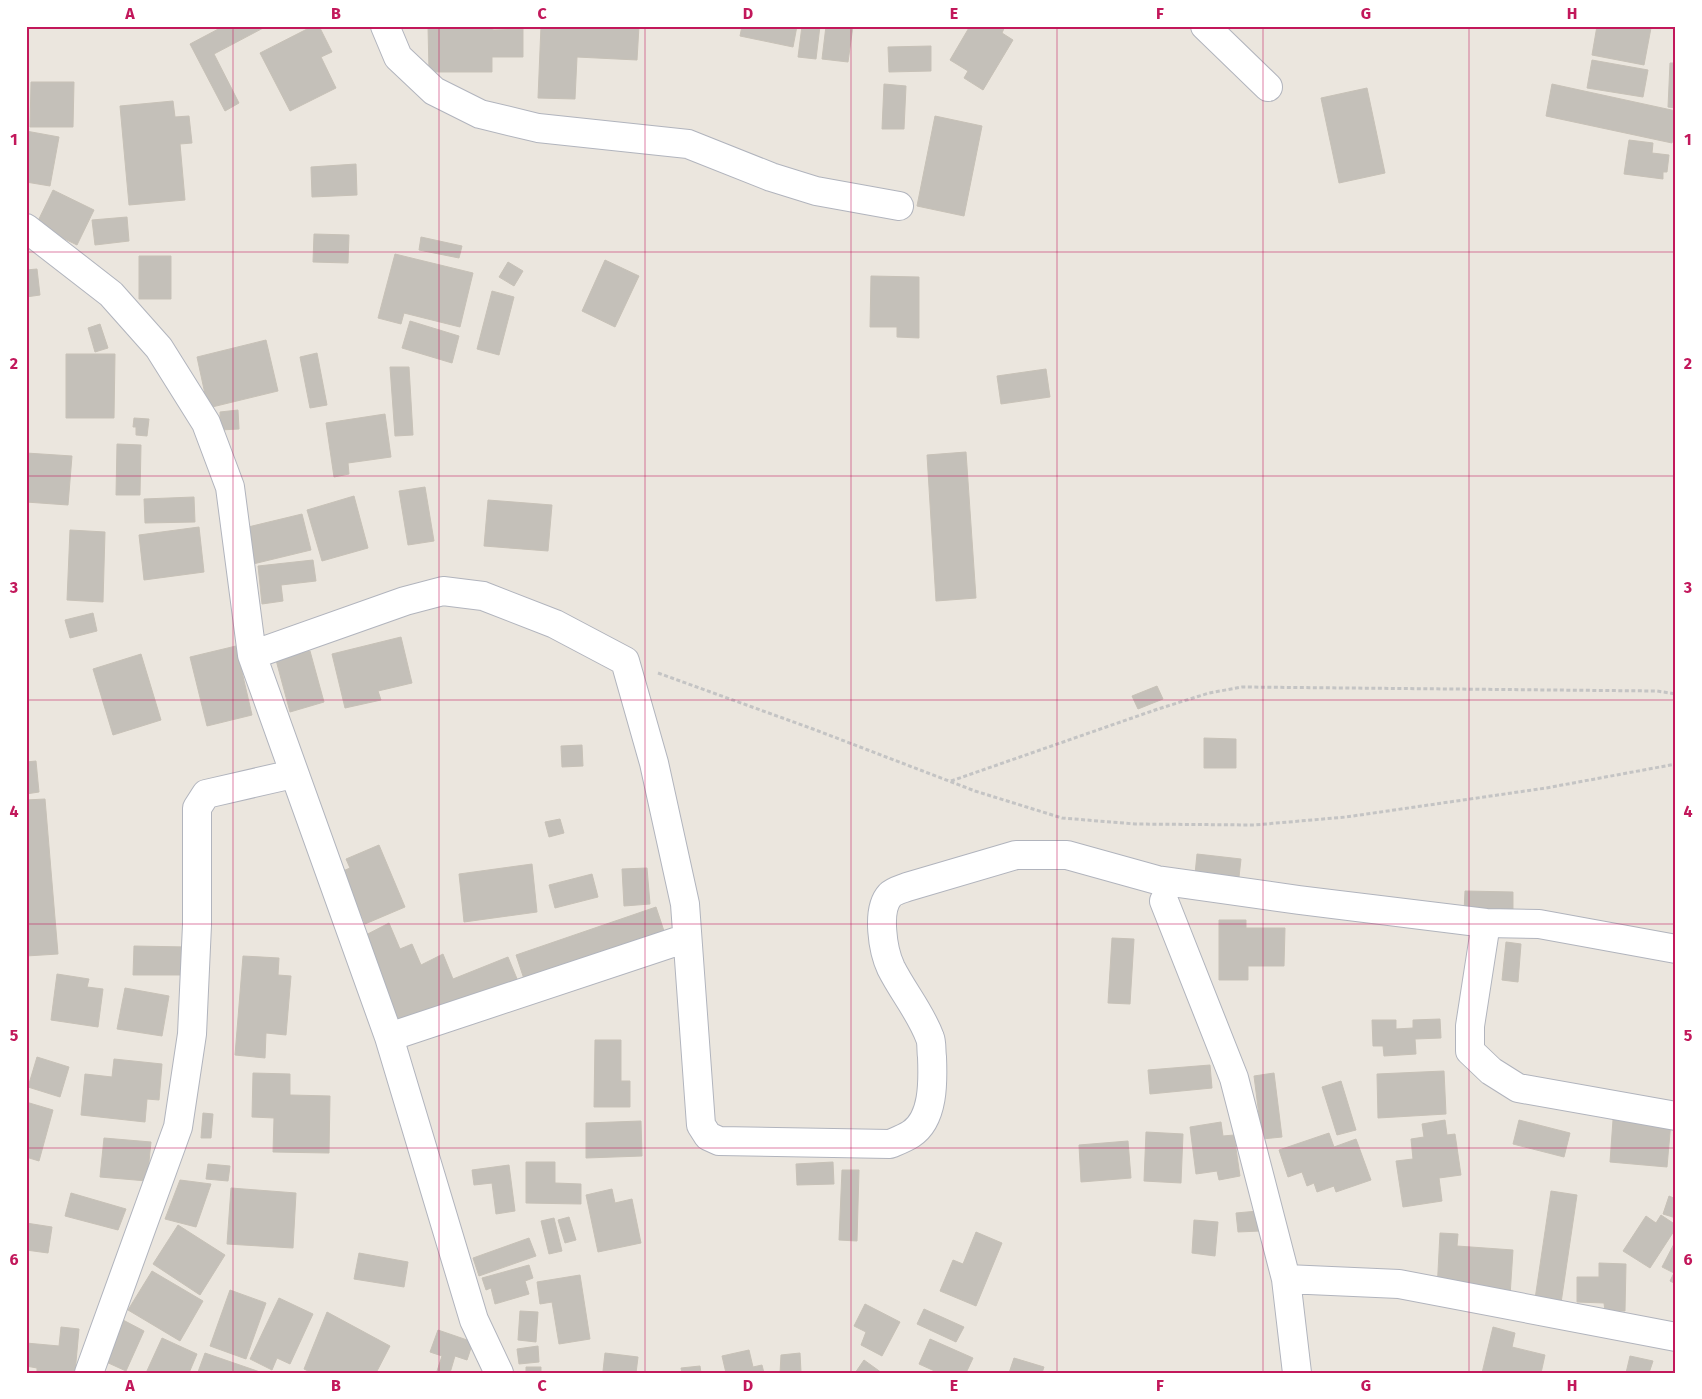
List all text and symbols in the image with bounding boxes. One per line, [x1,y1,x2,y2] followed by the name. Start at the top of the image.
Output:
[124,4,135,23] text: A
[331,4,341,23] text: B
[537,4,547,23] text: C
[743,4,753,23] text: D
[950,4,958,23] text: E
[1156,4,1164,23] text: F
[1361,4,1371,23] text: G
[1567,4,1577,23] text: H
[10,130,18,149] text: 1
[1684,130,1692,149] text: 1
[10,354,18,373] text: 2
[1684,354,1692,373] text: 2
[9,578,18,597] text: 3
[1683,578,1692,597] text: 3
[9,802,19,821] text: 4
[1683,802,1693,821] text: 4
[10,1026,19,1045] text: 5
[1684,1026,1693,1045] text: 5
[9,1250,19,1269] text: 6
[1683,1250,1693,1269] text: 6
[124,1376,135,1395] text: A
[331,1376,341,1395] text: B
[537,1376,547,1395] text: C
[743,1376,753,1395] text: D
[950,1376,958,1395] text: E
[1156,1376,1164,1395] text: F
[1361,1376,1371,1395] text: G
[1567,1376,1577,1395] text: H

